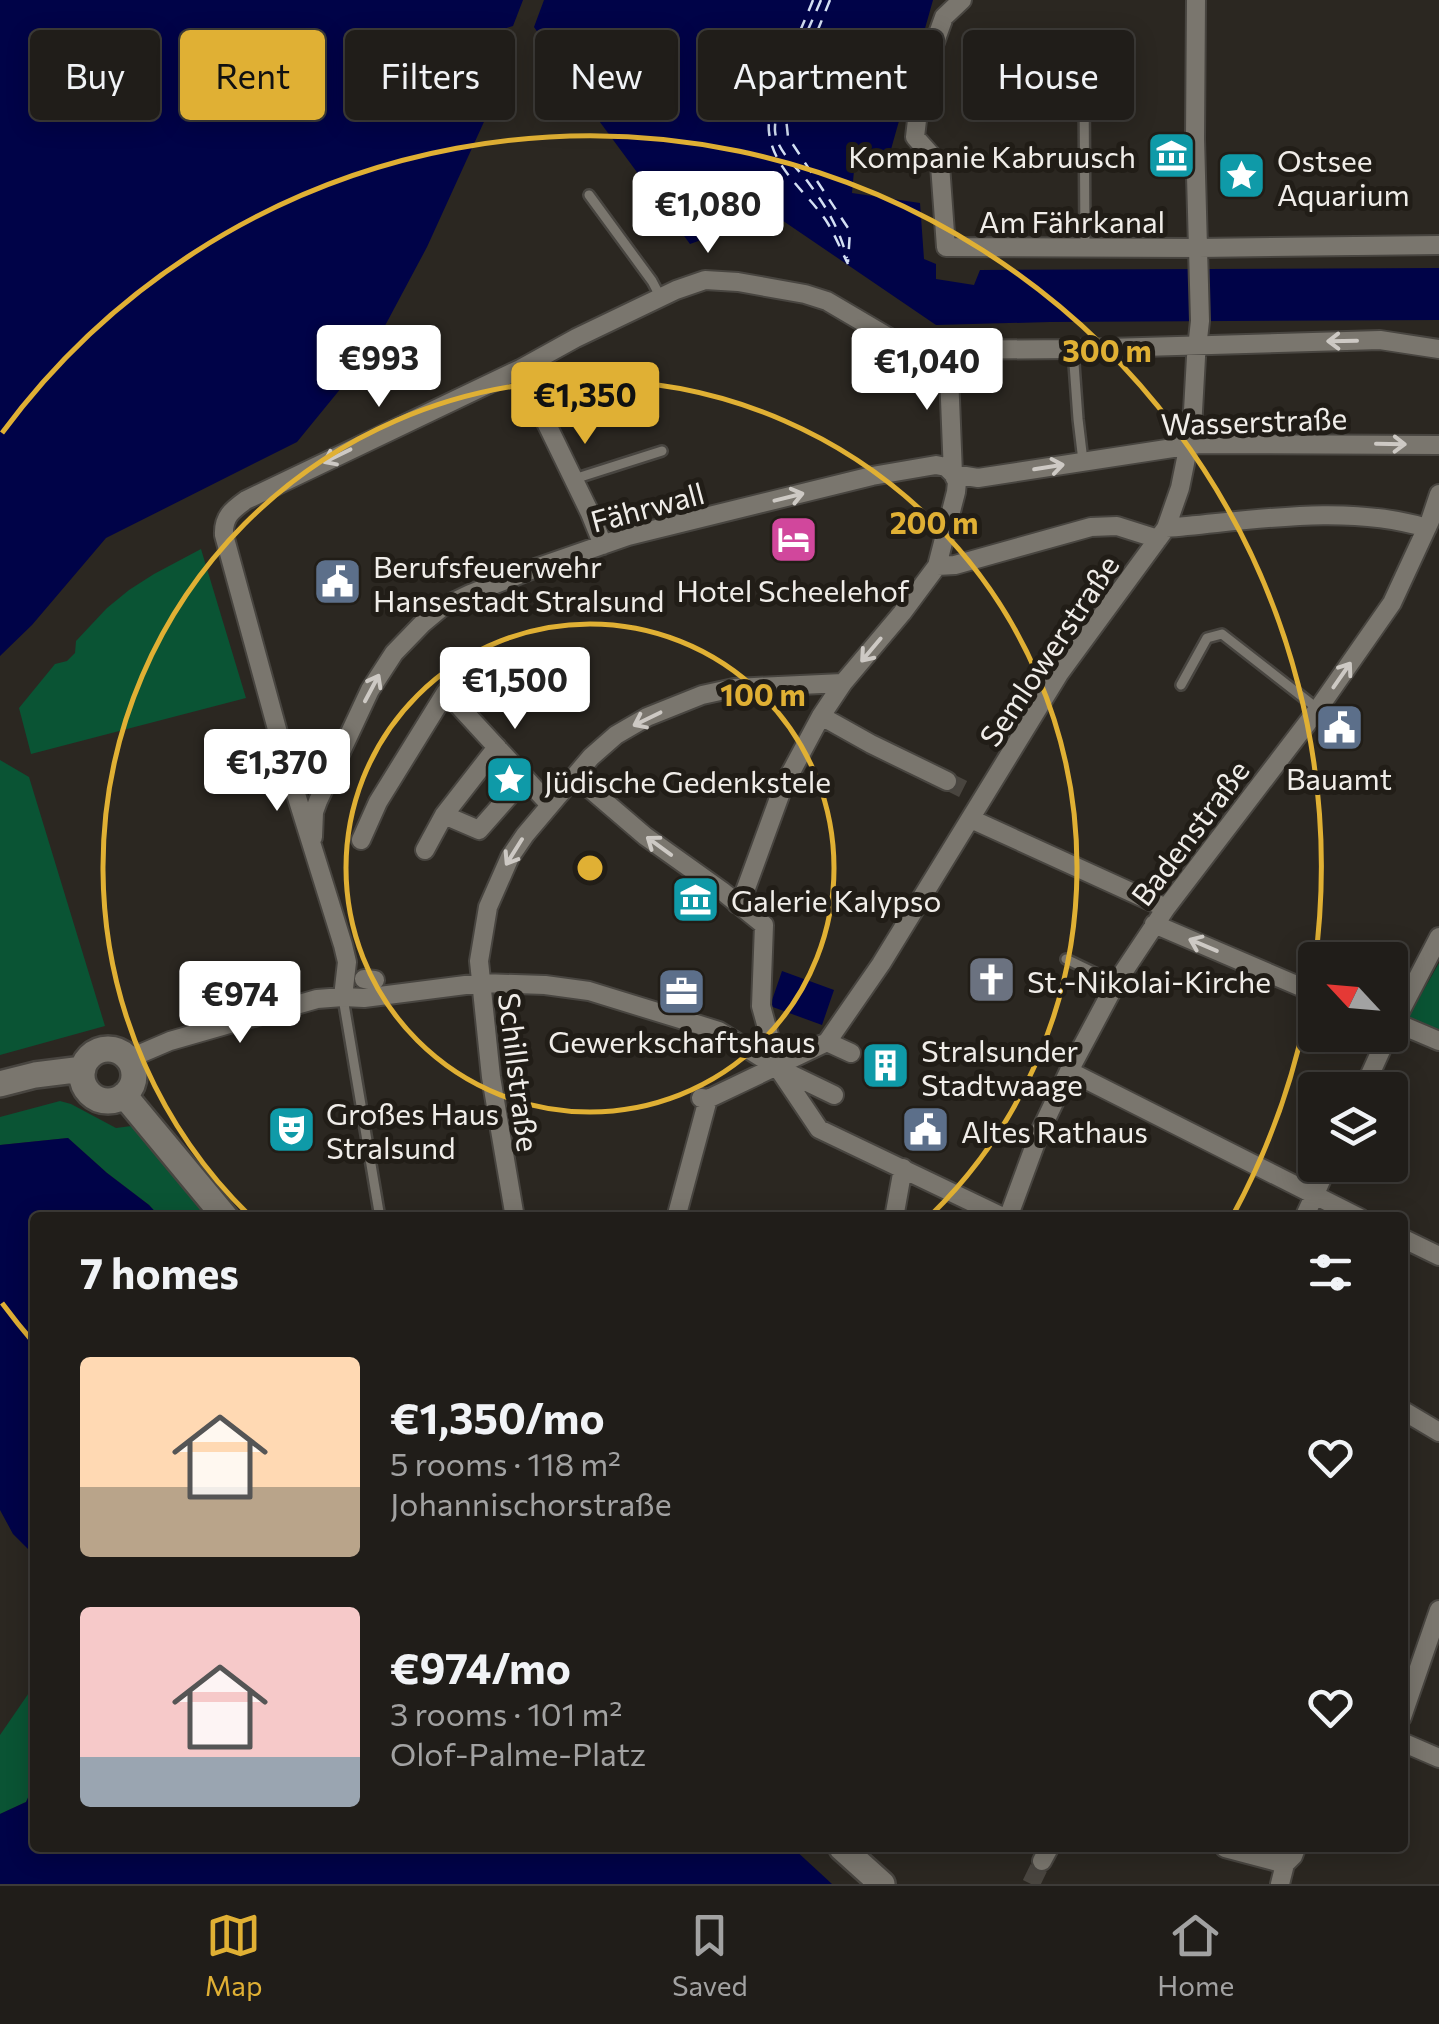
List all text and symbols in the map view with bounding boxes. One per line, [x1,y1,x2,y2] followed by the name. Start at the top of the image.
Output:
[30,30,160,120] chip: Buy
[180,30,325,120] chip: Rent
[345,30,515,120] chip: Filters
[535,30,678,120] chip: New
[698,30,943,120] chip: Apartment
[963,30,1134,120] chip: House
[1145,129,1197,181] museum icon: Kompanie Kabruusch
[848,137,1136,174] place label: Kompanie Kabruusch
[1277,141,1410,212] place label: Ostsee Aquarium
[1216,150,1268,202] place icon: Ostsee Aquarium
[627,171,789,256] pin: €1,080
[655,183,761,223] text: €1,080
[979,202,1165,239] street label: Am Fährkanal
[320,325,438,410] pin: €993
[846,328,1008,413] pin: €1,040
[1062,331,1152,368] text: 300 m
[1327,331,1359,350] one-way arrow
[339,337,419,377] text: €993
[874,340,980,380] text: €1,040
[504,362,666,447] pin: €1,350
[533,374,637,414] text: €1,350
[1160,398,1348,442] street label: Wasserstraße
[1374,434,1407,454] one-way arrow
[323,448,353,467] one-way arrow
[1033,457,1065,475] one-way arrow
[586,473,708,539] street label: Fährwall
[772,487,804,505] one-way arrow
[890,503,978,540] text: 200 m
[767,514,819,566] hotel icon: Hotel Scheelehof
[373,547,664,618] place label: Berufsfeuerwehr Hansestadt Stralsund
[970,547,1126,753] street label: Semlowerstraße
[312,556,364,608] public building icon: Berufsfeuerwehr Hansestadt Stralsund
[677,571,910,608] place label: Hotel Scheelehof
[860,636,882,662] one-way arrow
[434,647,596,732] pin: €1,500
[462,659,568,699] text: €1,500
[1331,661,1352,689] one-way arrow
[363,673,383,703] one-way arrow
[720,675,806,712] text: 100 m
[1313,702,1365,754] public building icon: Bauamt
[633,710,663,729] one-way arrow
[196,729,358,814] pin: €1,370
[226,741,328,781] text: €1,370
[1122,752,1256,912] street label: Badenstraße
[483,754,535,806] place icon: Jüdische Gedenkstele
[1286,759,1392,796] place label: Bauamt
[544,762,831,799] place label: Jüdische Gedenkstele
[645,836,673,857] one-way arrow
[504,837,524,865] one-way arrow
[572,850,608,886] centre of rings
[670,873,722,925] museum icon: Galerie Kalypso
[731,881,941,918] place label: Galerie Kalypso
[1188,935,1218,953] one-way arrow
[1298,942,1408,1052] north arrow
[1298,942,1408,1182] map controls
[966,954,1018,1006] church icon: St.-Nikolai-Kirche
[181,961,299,1046] pin: €974
[1027,962,1271,999] place label: St.-Nikolai-Kirche
[656,965,708,1017] office icon: Gewerkschaftshaus
[201,973,279,1013] text: €974
[492,990,548,1154] street label: Schillstraße
[548,1022,816,1059] place label: Gewerkschaftshaus
[921,1031,1083,1102] place label: Stralsunder Stadtwaage
[860,1040,912,1092] building icon: Stralsunder Stadtwaage
[1298,1072,1408,1182] button: layers
[326,1094,499,1165] place label: Großes Haus Stralsund
[265,1103,317,1155] theatre icon: Großes Haus Stralsund
[900,1104,952,1156] public building icon: Altes Rathaus
[961,1112,1148,1149] place label: Altes Rathaus
[1303,1245,1358,1300] icon: filters
[80,1246,239,1298] text: 7 homes
[390,1391,604,1443] text: €1,350/mo
[160,1397,280,1517] icon: home
[1303,1430,1358,1485] icon: heart
[390,1443,621,1483] text: 5 rooms · 118 m²
[390,1483,672,1523] text: Johannischorstraße
[390,1641,571,1693] text: €974/mo
[160,1647,280,1767] icon: home
[1303,1680,1358,1735] icon: heart
[390,1693,622,1733] text: 3 rooms · 101 m²
[390,1733,646,1773] text: Olof-Palme-Platz
[205,1908,263,2002] tab: Map
[672,1908,748,2002] tab: Saved
[1157,1908,1234,2002] tab: Home

